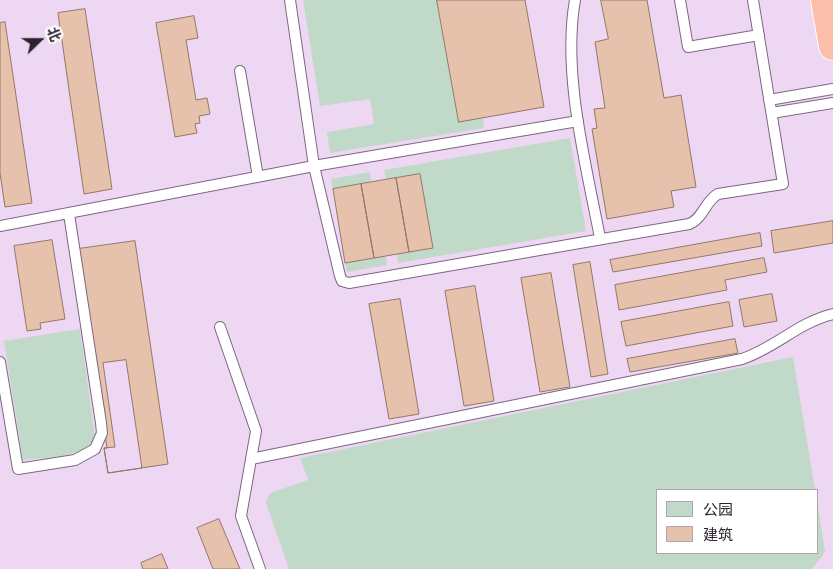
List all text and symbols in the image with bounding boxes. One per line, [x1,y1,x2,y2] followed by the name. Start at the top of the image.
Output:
[15,15,65,65] north arrow
[44,25,65,44] text: 北
[656,489,818,554] legend
[703,500,733,518] text: 公园
[703,525,733,543] text: 建筑

